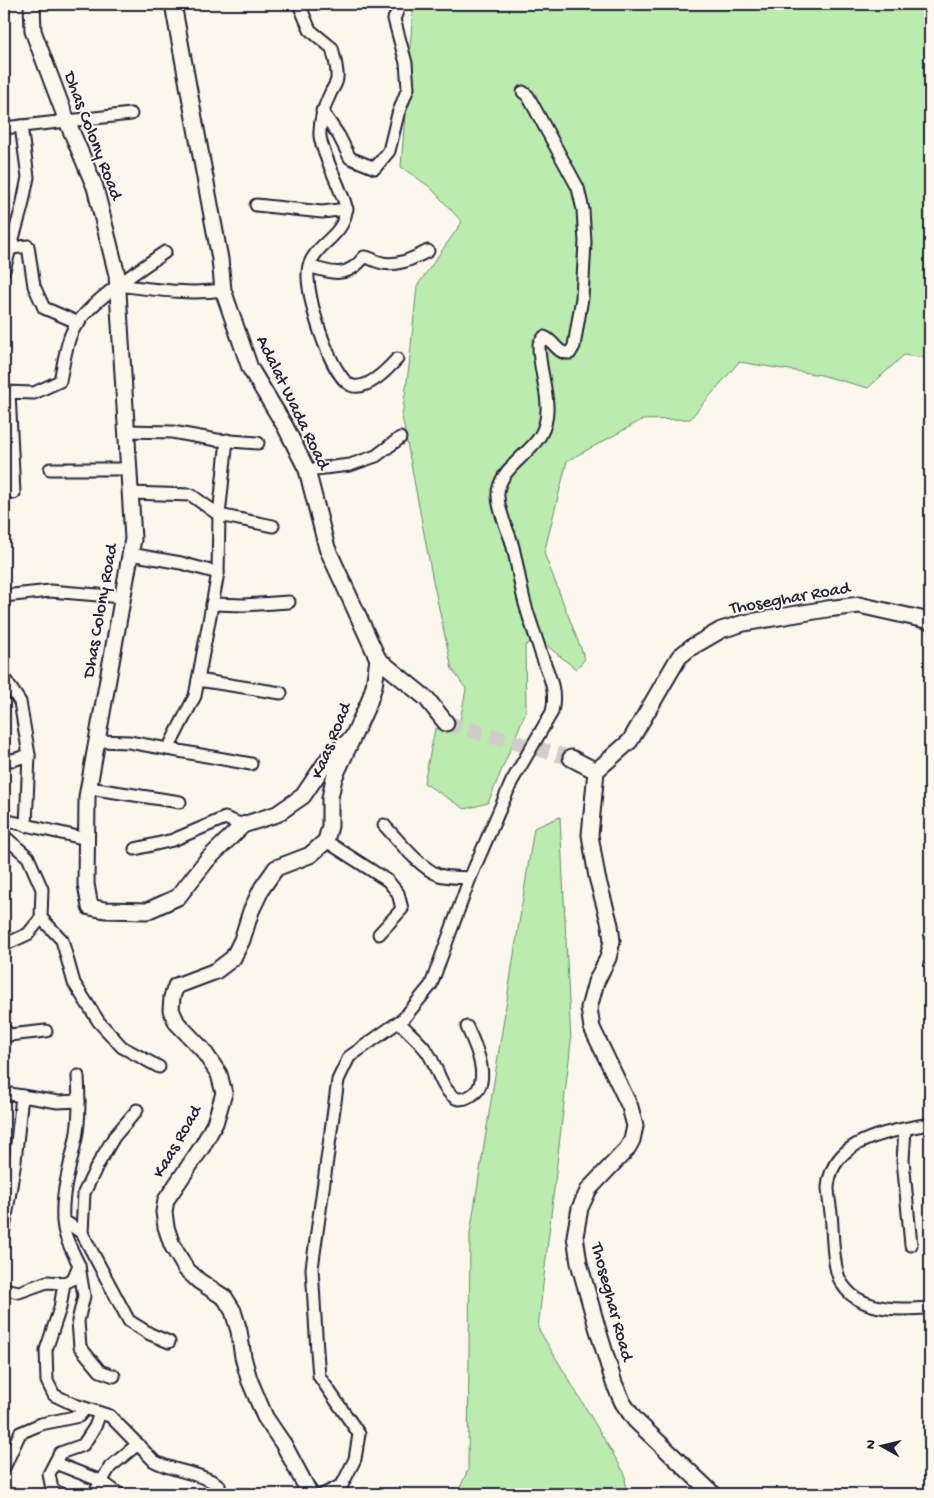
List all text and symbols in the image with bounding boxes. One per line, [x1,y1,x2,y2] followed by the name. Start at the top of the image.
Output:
[58,68,127,204] street label: Dhas Colony Road
[251,333,334,475] street label: Adalat Wada Road
[79,541,123,681] street label: Dhas Colony Road
[727,578,853,620] street label: Thoseghar Road
[307,699,357,782] street label: Kaas Road
[149,1101,208,1182] street label: Kaas Road
[585,1240,637,1365] street label: Thoseghar Road
[856,1420,906,1470] north arrow
[863,1439,881,1450] text: N

